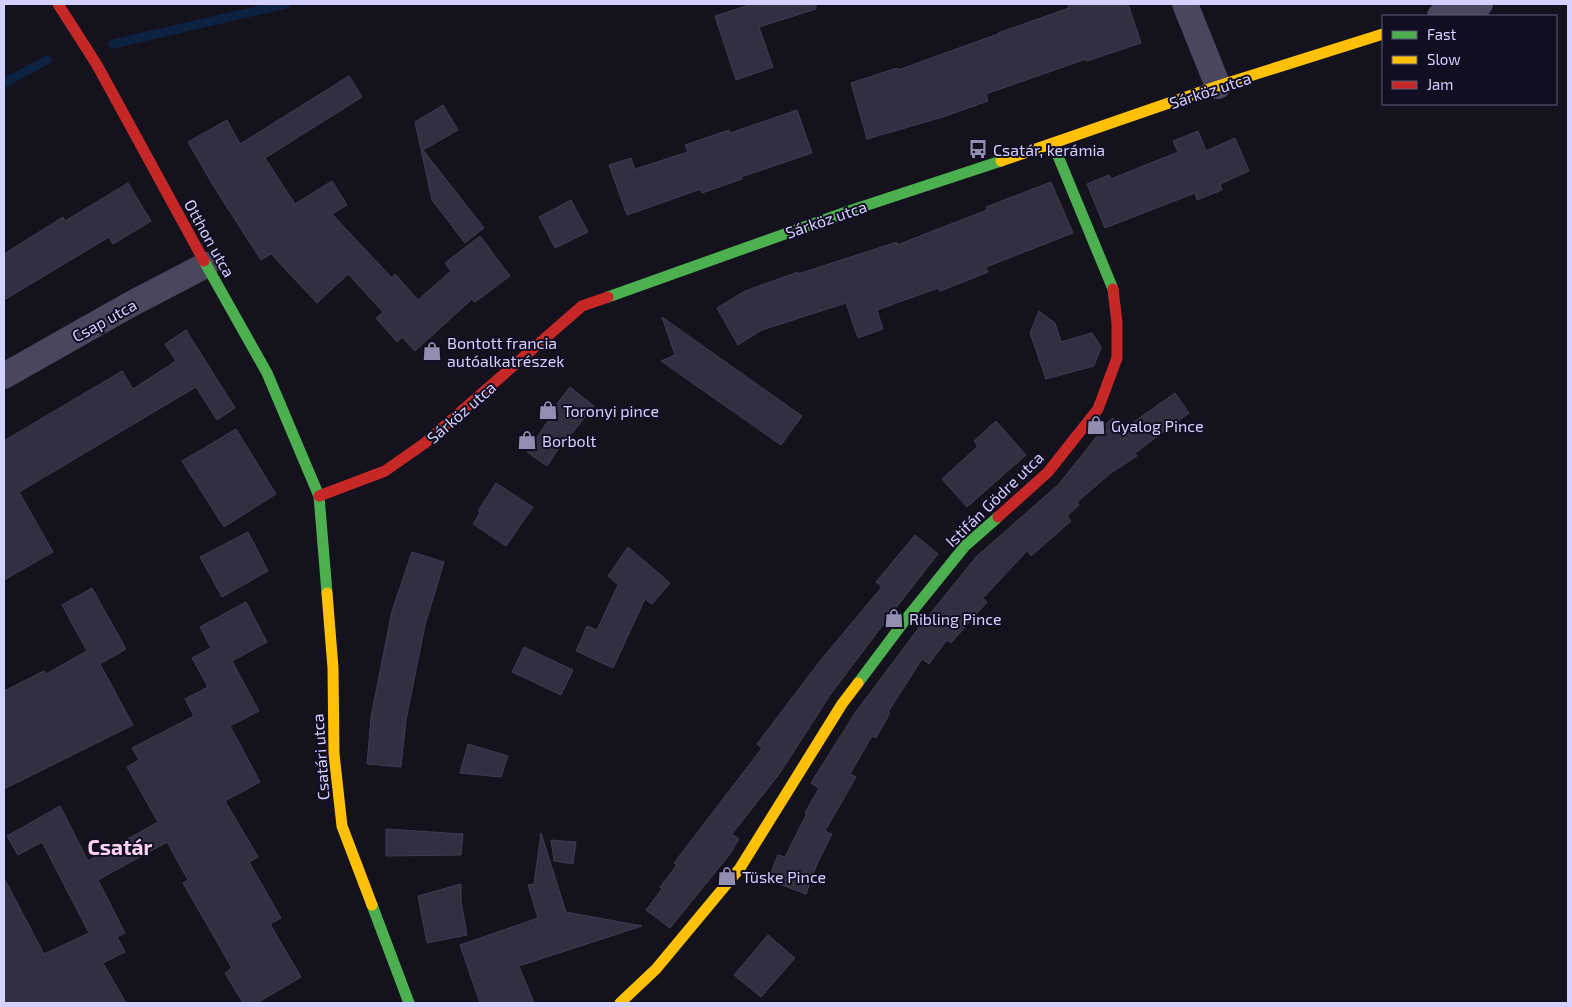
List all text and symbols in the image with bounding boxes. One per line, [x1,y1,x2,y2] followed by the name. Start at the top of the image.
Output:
[1382,15,1557,105] legend
[1427,25,1457,43] text: Fast
[1427,50,1461,68] text: Slow
[1167,68,1253,112] street label: Sárköz utca
[1427,75,1453,93] text: Jam
[967,138,989,160] bus stop icon: Csatár, kerámia
[993,140,1105,159] place label: Csatár, kerámia
[181,196,239,280] street label: Otthon utca
[783,196,869,242] street label: Sárköz utca
[68,295,140,345] street label: Csap utca
[447,333,564,370] place label: Bontott francia autóalkatrészek
[421,340,443,362] shop icon: Bontott francia autóalkatrészek
[423,377,499,447] street label: Sárköz utca
[537,399,559,421] shop icon: Toronyi pince
[563,401,659,420] place label: Toronyi pince
[1085,414,1107,436] shop icon: Gyalog Pince
[1111,416,1204,435] place label: Gyalog Pince
[516,429,538,451] shop icon: Borbolt
[542,431,596,450] place label: Borbolt
[941,447,1047,551] street label: Istifán Gödre utca
[883,607,905,629] shop icon: Ribling Pince
[909,609,1001,628] place label: Ribling Pince
[307,713,333,801] street label: Csatári utca
[87,834,153,859] district label: Csatár
[716,865,738,887] shop icon: Tüske Pince
[742,867,826,886] place label: Tüske Pince

